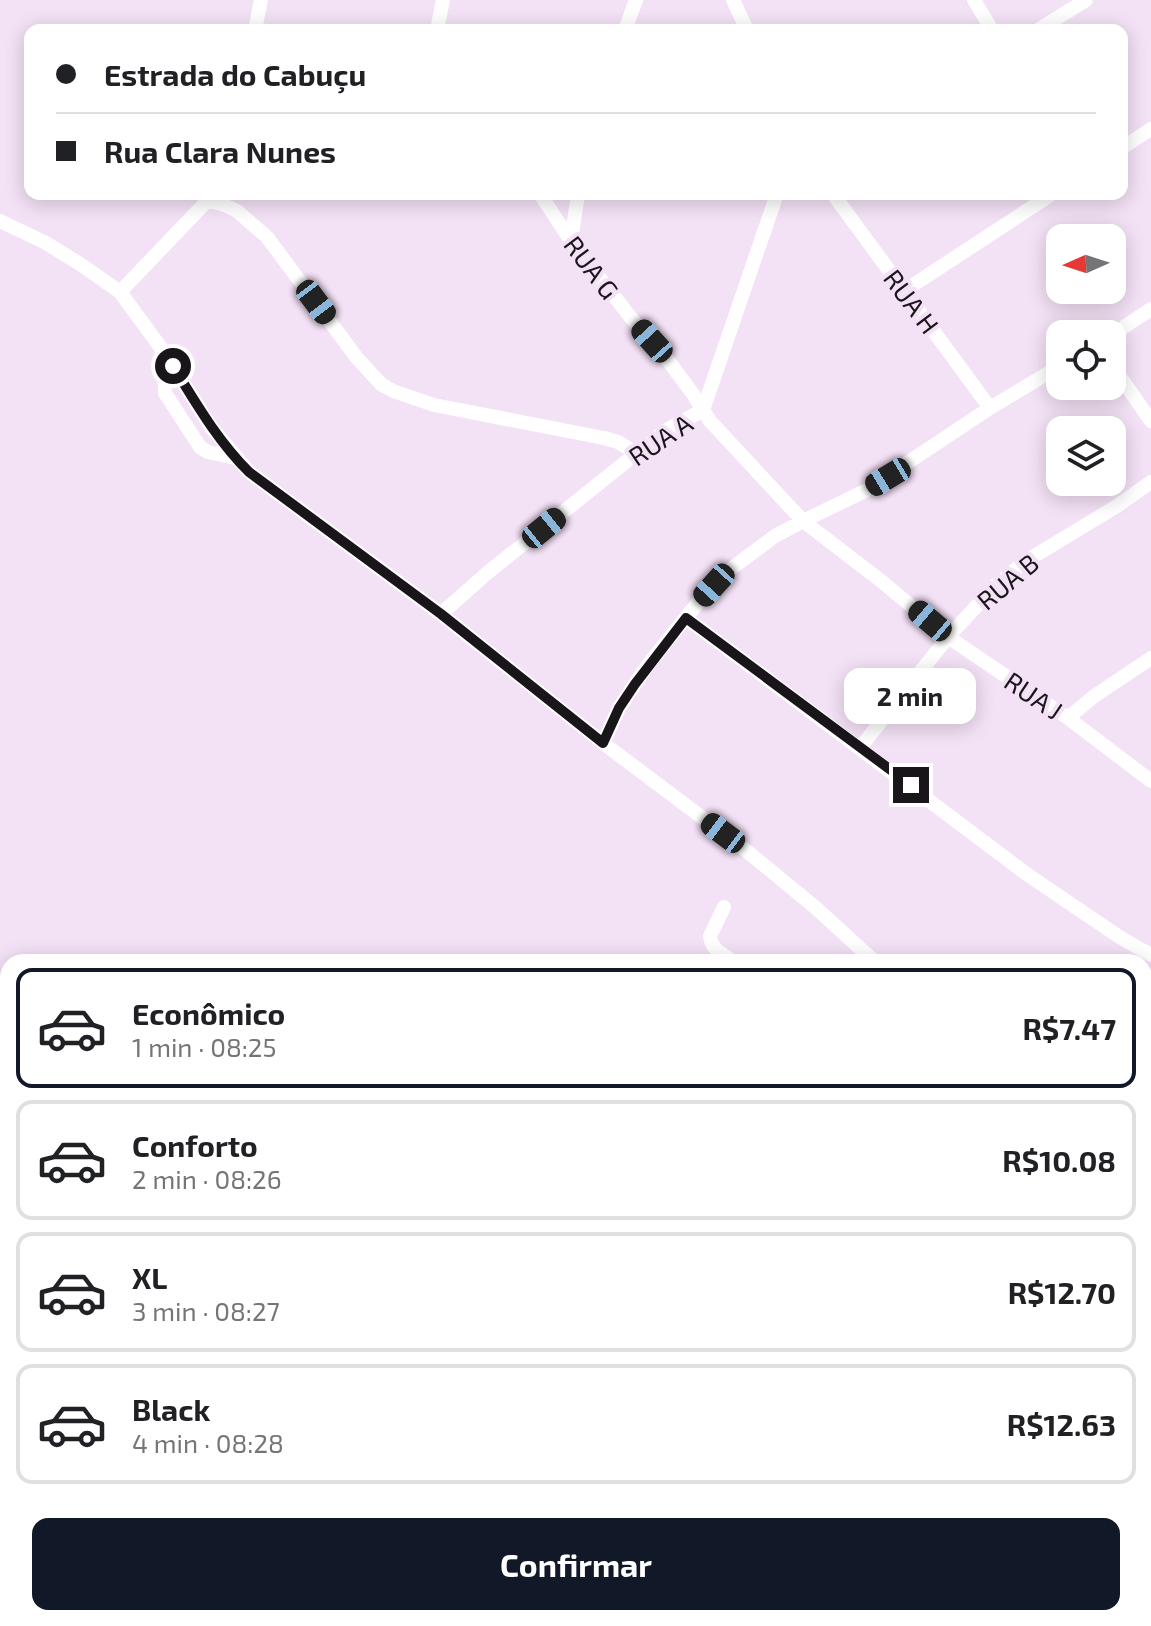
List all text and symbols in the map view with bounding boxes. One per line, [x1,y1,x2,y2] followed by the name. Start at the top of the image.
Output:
[104,56,366,92] text: Estrada do Cabuçu
[104,133,336,169] text: Rua Clara Nunes
[1046,224,1126,304] north arrow
[1046,224,1126,496] map controls
[558,229,626,305] street label: RUA G
[878,263,946,339] street label: RUA H
[292,276,340,328] car
[627,315,677,367] car
[1046,320,1126,400] button: locate
[155,348,191,384] route start
[622,407,698,471] street label: RUA A
[1046,416,1126,496] button: layers
[861,454,915,500] car
[518,504,570,552] car
[970,546,1044,616] street label: RUA B
[689,559,739,611] car
[904,596,956,646] car
[999,665,1069,725] street label: RUA J
[845,669,977,725] callout: 2 min
[877,680,943,711] text: 2 min
[893,767,929,803] route end
[697,809,749,857] car
[36,992,108,1064] icon: car
[132,995,285,1031] text: Econômico
[1022,1010,1116,1046] text: R$7.47
[132,1031,276,1062] text: 1 min · 08:25
[36,1124,108,1196] icon: car
[132,1127,258,1163] text: Conforto
[1002,1142,1116,1178] text: R$10.08
[132,1163,282,1194] text: 2 min · 08:26
[36,1256,108,1328] icon: car
[132,1259,167,1295] text: XL
[1008,1274,1116,1310] text: R$12.70
[132,1295,280,1326] text: 3 min · 08:27
[36,1388,108,1460] icon: car
[132,1391,210,1427] text: Black
[1007,1406,1116,1442] text: R$12.63
[132,1427,284,1458] text: 4 min · 08:28
[32,1518,1120,1610] button: Confirmar

